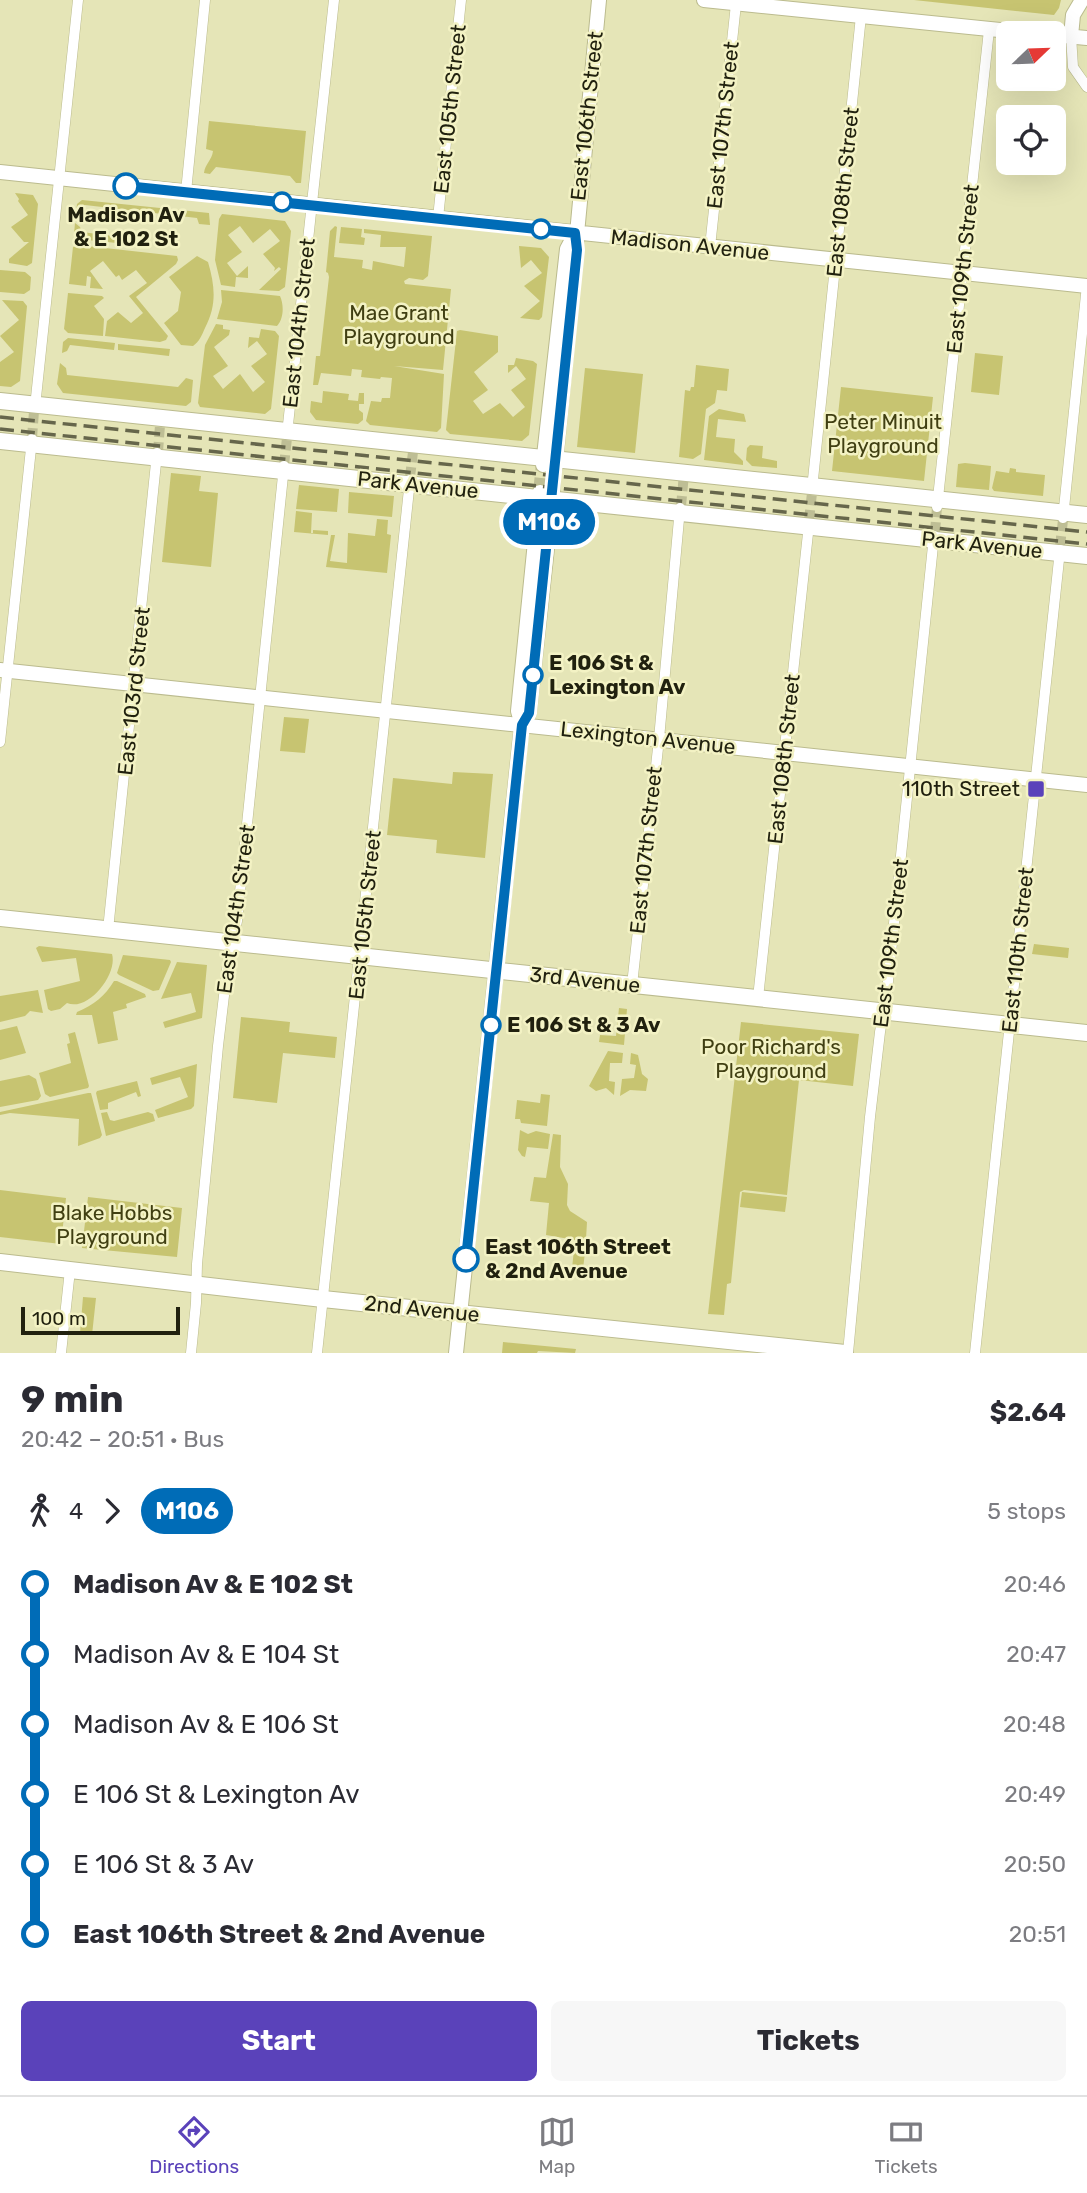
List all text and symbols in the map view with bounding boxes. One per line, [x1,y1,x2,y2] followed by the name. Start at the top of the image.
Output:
[996,21,1066,91] north arrow
[996,21,1066,175] map controls
[428,23,471,195] street label: East 105th Street
[565,30,608,202] street label: East 106th Street
[701,40,744,210] street label: East 107th Street
[996,105,1066,175] button: locate
[821,106,864,278] street label: East 108th Street
[113,173,139,199] marker: Madison Av & E 102 St
[941,183,984,355] street label: East 109th Street
[272,192,292,212] unlabelled marker
[67,202,185,251] place label: Madison Av & E 102 St
[531,219,551,239] unlabelled marker
[609,224,771,265] street label: Madison Avenue
[277,237,320,409] street label: East 104th Street
[343,300,455,349] park label: Mae Grant Playground
[824,409,942,458] park label: Peter Minuit Playground
[356,466,480,503] street label: Park Avenue
[500,499,598,545] line badge: M106
[517,508,581,536] text: M106
[920,526,1044,563] street label: Park Avenue
[112,605,155,777] street label: East 103rd Street
[549,650,686,699] place label: E 106 St & Lexington Av
[523,665,543,685] marker: E 106 St & Lexington Av
[762,673,805,845] street label: East 108th Street
[559,716,737,759] street label: Lexington Avenue
[624,765,667,935] street label: East 107th Street
[902,776,1020,801] place label: 110th Street
[1026,779,1046,799] marker: 110th Street
[211,823,260,995] street label: East 104th Street
[343,829,386,1001] street label: East 105th Street
[868,857,913,1029] street label: East 109th Street
[996,866,1039,1034] street label: East 110th Street
[529,961,642,998] street label: 3rd Avenue
[507,1012,661,1037] place label: E 106 St & 3 Av
[481,1015,501,1035] marker: E 106 St & 3 Av
[701,1034,841,1083] park label: Poor Richard's Playground
[52,1200,172,1249] park label: Blake Hobbs Playground
[485,1234,671,1283] place label: East 106th Street & 2nd Avenue
[453,1246,479,1272] marker: East 106th Street & 2nd Avenue
[363,1290,481,1327] street label: 2nd Avenue
[21,1304,180,1336] scale bar
[32,1307,86,1330] text: 100 m
[21,1376,124,1422] text: 9 min
[990,1397,1066,1428] text: $2.64
[21,1425,224,1453] text: 20:42 – 20:51 · Bus
[21,1492,59,1530] icon: walk
[93,1492,131,1530] icon: forward
[69,1497,83,1525] text: 4
[155,1497,219,1525] text: M106
[987,1497,1066,1525] text: 5 stops
[73,1569,353,1600] text: Madison Av & E 102 St
[1004,1570,1066,1598] text: 20:46
[73,1639,339,1670] text: Madison Av & E 104 St
[1006,1640,1066,1668] text: 20:47
[73,1709,339,1740] text: Madison Av & E 106 St
[1003,1710,1066,1738] text: 20:48
[73,1779,360,1810] text: E 106 St & Lexington Av
[1004,1780,1066,1808] text: 20:49
[73,1849,254,1880] text: E 106 St & 3 Av
[1004,1850,1066,1878] text: 20:50
[73,1919,485,1950] text: East 106th Street & 2nd Avenue
[1009,1920,1066,1948] text: 20:51
[21,2001,537,2081] button: Start
[551,2001,1066,2081] button: Tickets
[149,2113,239,2178] tab: Directions
[538,2113,576,2178] tab: Map
[875,2113,938,2178] tab: Tickets

